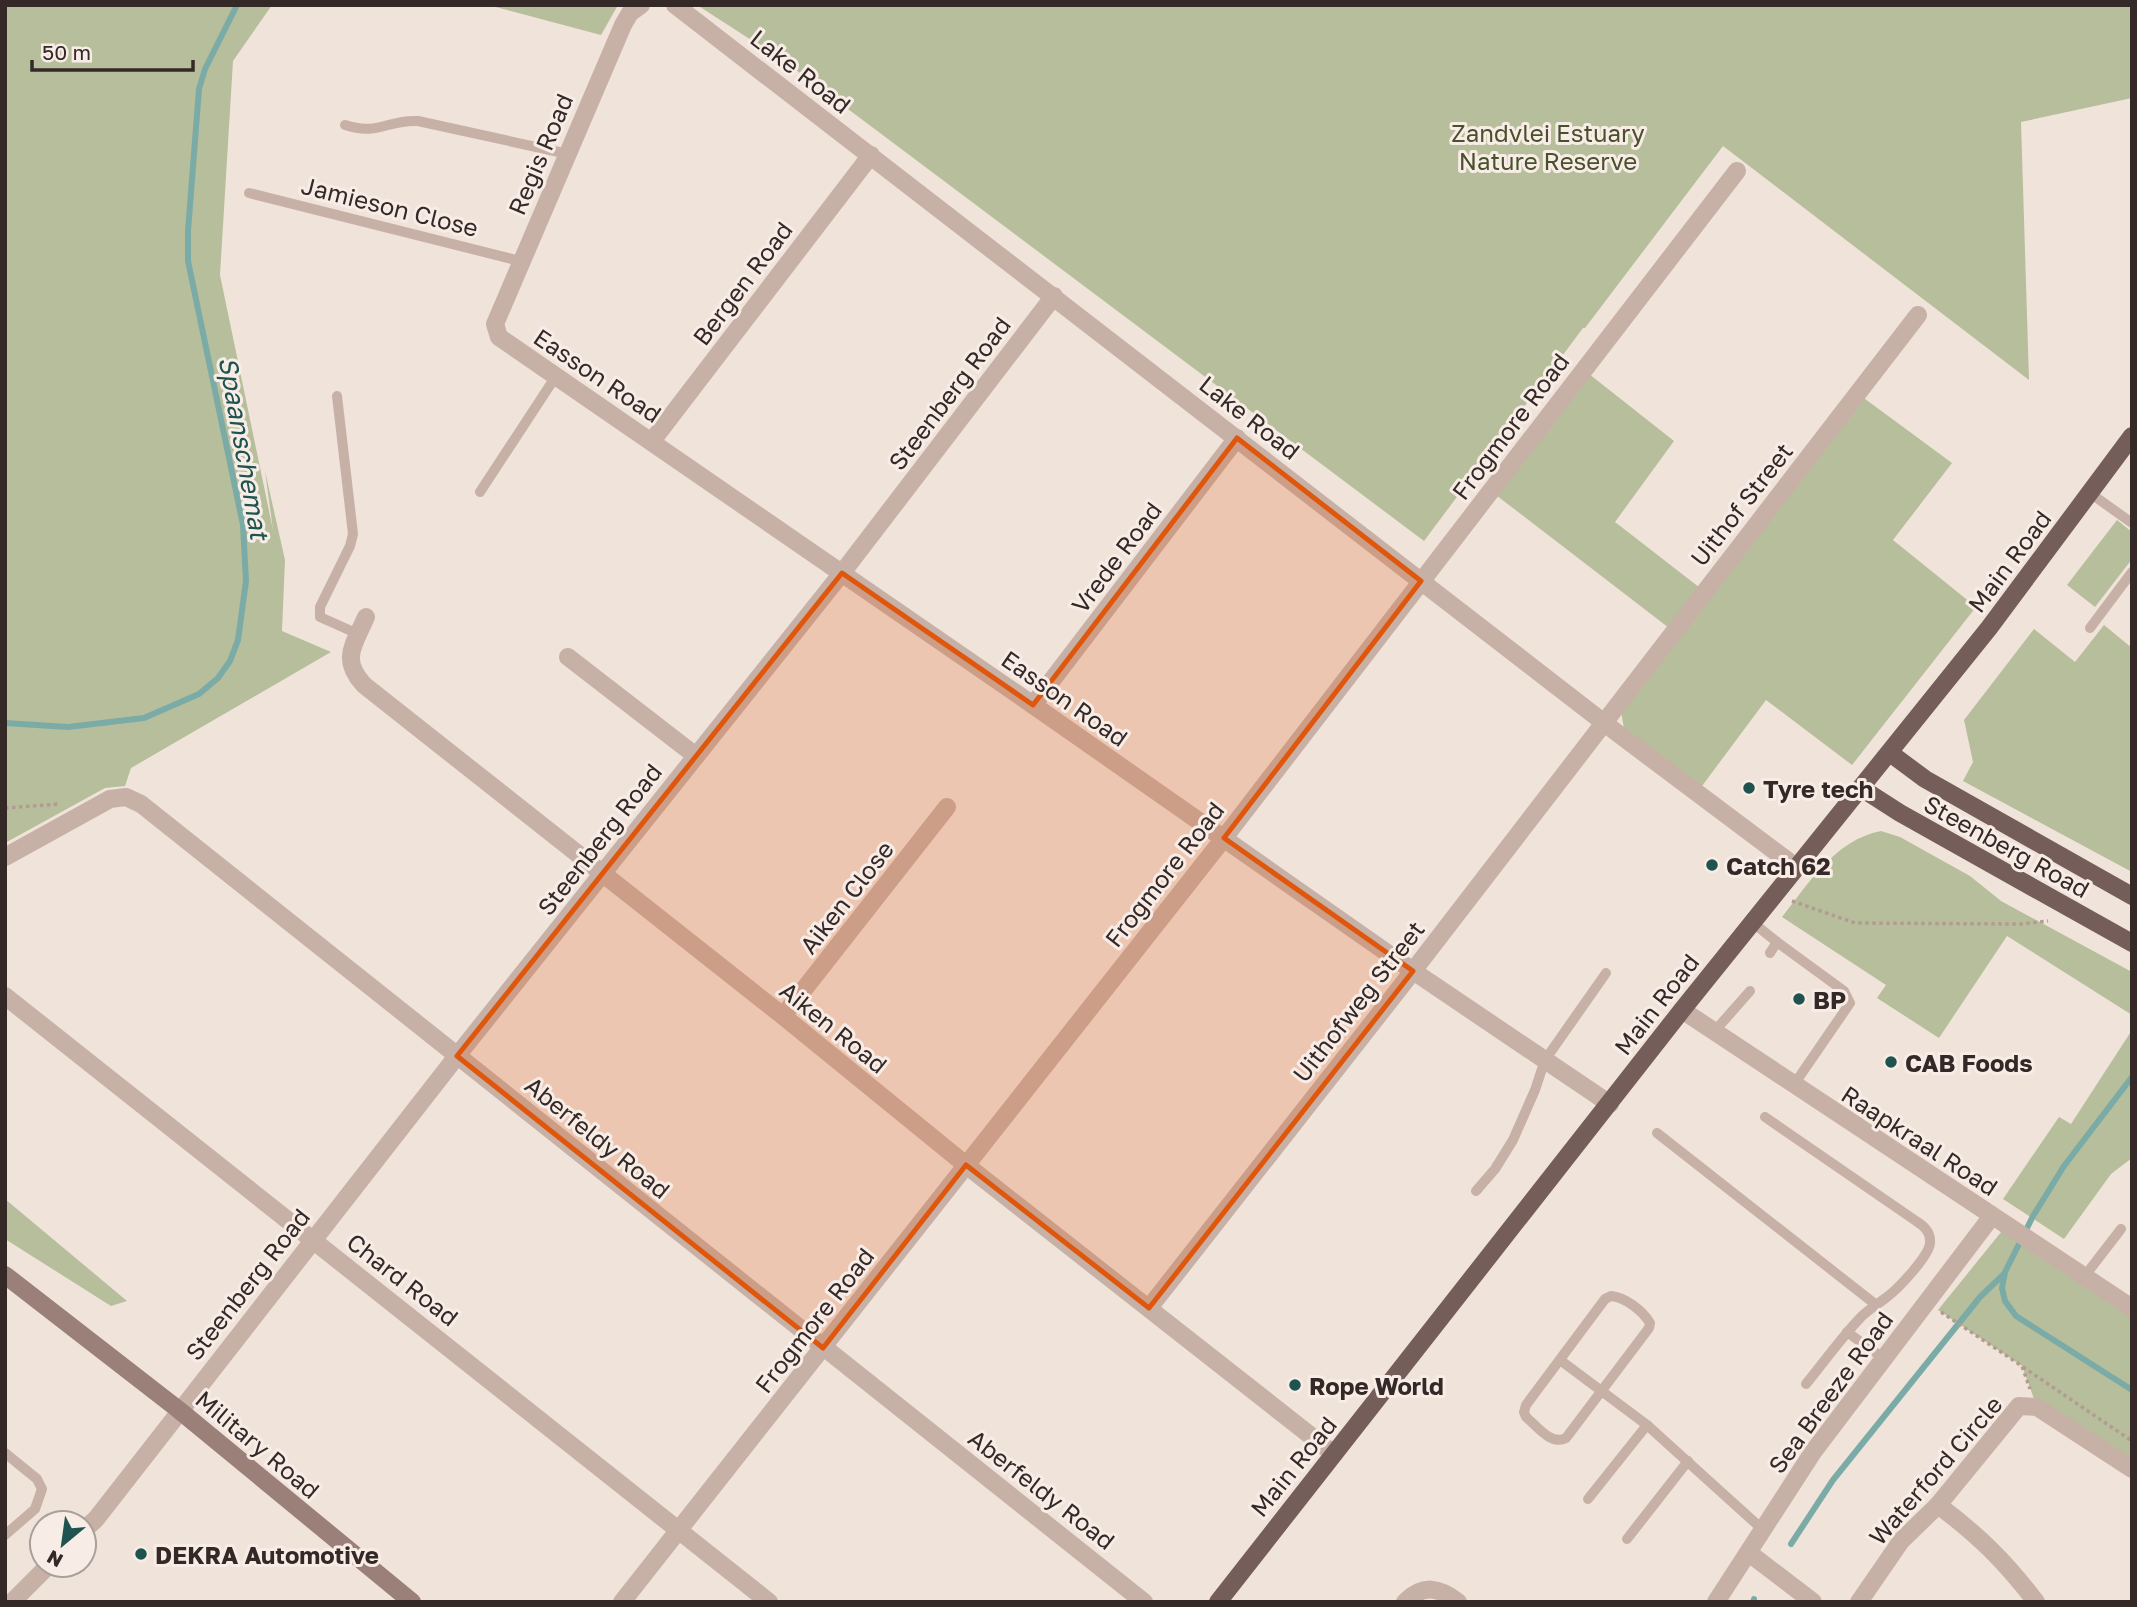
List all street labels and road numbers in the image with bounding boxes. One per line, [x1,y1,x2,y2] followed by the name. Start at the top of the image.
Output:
[745,23,857,119] street label: Lake Road
[502,89,578,219] street label: Regis Road
[299,170,481,242] street label: Jamieson Close
[686,215,798,351] street label: Bergen Road
[882,311,1016,475] street label: Steenberg Road
[529,322,667,428] street label: Easson Road
[1445,347,1575,505] street label: Frogmore Road
[1194,369,1306,465] street label: Lake Road
[1684,437,1798,571] street label: Uithof Street
[1065,496,1167,618] street label: Vrede Road
[1961,504,2057,618] street label: Main Road
[996,644,1134,752] street label: Easson Road
[531,757,667,921] street label: Steenberg Road
[1919,789,2095,903] street label: Steenberg Road
[1098,796,1230,952] street label: Frogmore Road
[793,835,899,959] street label: Aiken Close
[1286,915,1430,1087] street label: Uithofweg Street
[1608,948,1704,1060] street label: Main Road
[775,975,893,1079] street label: Aiken Road
[520,1070,676,1204] street label: Aberfeldy Road
[1837,1079,2003,1201] street label: Raapkraal Road
[179,1202,315,1366] street label: Steenberg Road
[342,1227,464,1331] street label: Chard Road
[748,1242,880,1398] street label: Frogmore Road
[1762,1305,1898,1479] street label: Sea Breeze Road
[190,1384,326,1504] street label: Military Road
[1862,1390,2008,1550] street label: Waterford Circle
[1244,1410,1342,1522] street label: Main Road
[963,1423,1121,1555] street label: Aberfeldy Road

